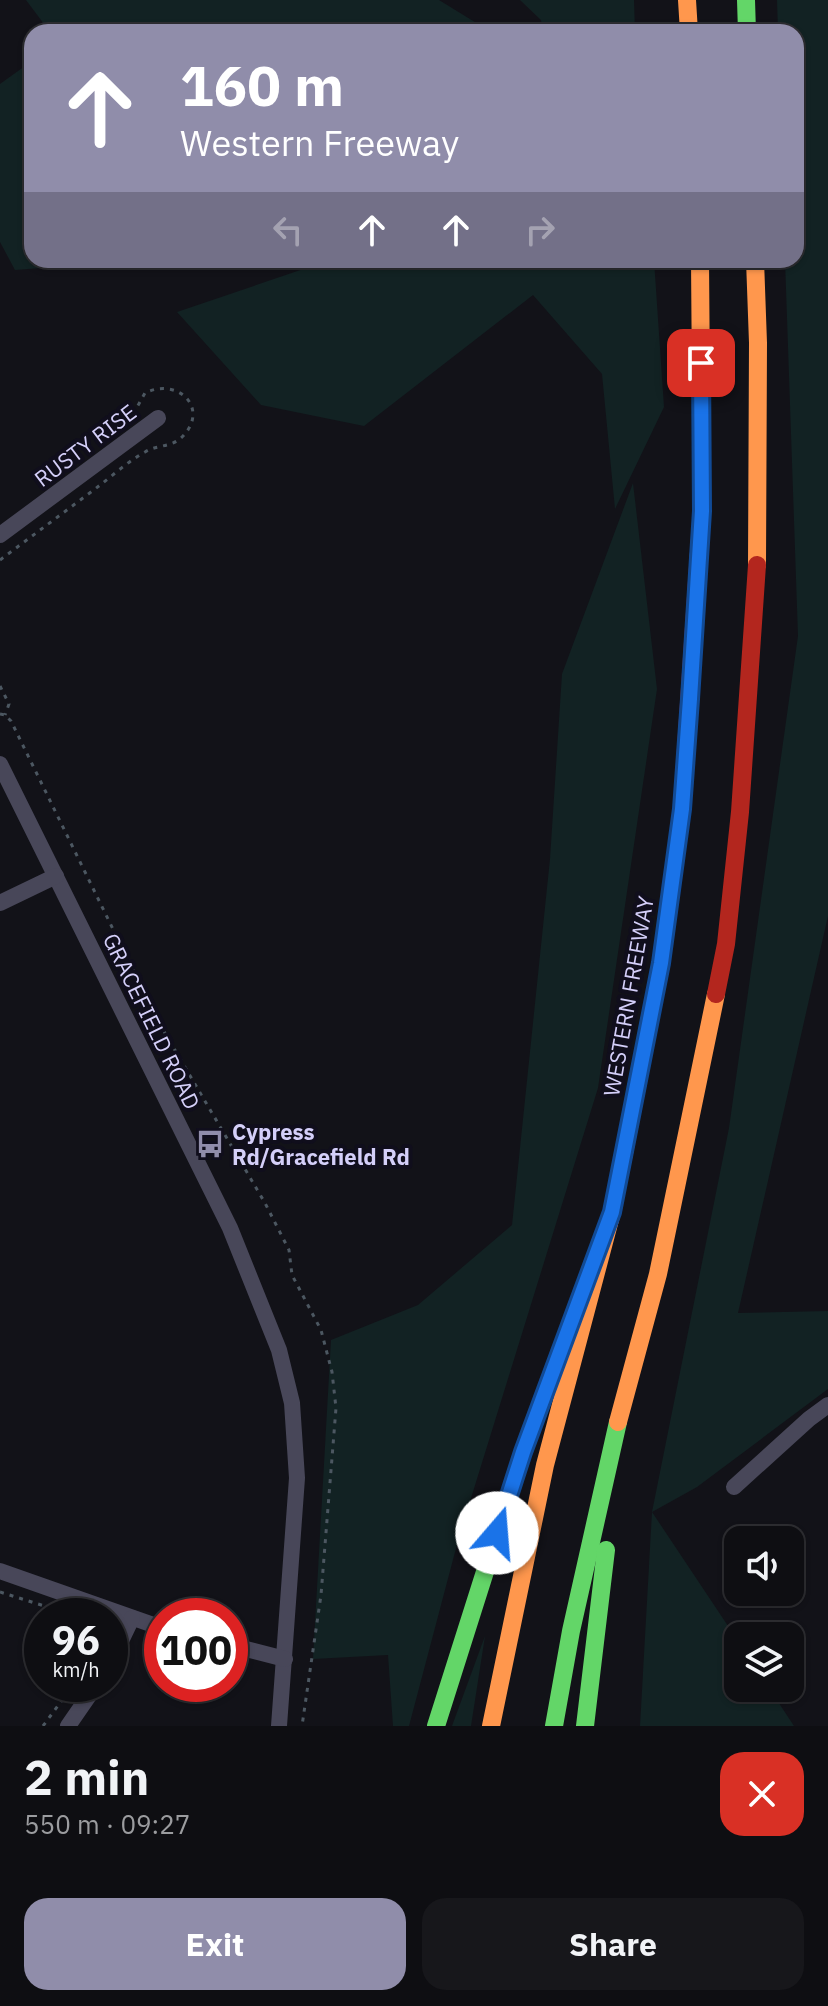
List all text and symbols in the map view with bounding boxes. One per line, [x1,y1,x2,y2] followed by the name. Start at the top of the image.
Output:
[180,49,344,121] text: 160 m
[48,56,152,160] icon: ahead
[180,119,459,166] text: Western Freeway
[266,208,310,252] icon: left
[350,208,394,252] icon: ahead
[434,208,478,252] icon: ahead
[518,208,562,252] icon: right
[667,329,735,397] pin
[679,341,723,385] icon: arrive
[28,397,142,493] street label: RUSTY RISE
[596,894,660,1098] street label: WESTERN FREEWAY
[97,928,207,1114] street label: GRACEFIELD ROAD
[232,1117,410,1171] place label: Cypress Rd/Gracefield Rd
[195,1129,225,1159] bus stop icon: Cypress Rd/Gracefield Rd
[455,1491,539,1575] position arrow
[724,1526,804,1702] map controls
[724,1526,804,1606] button: sound
[144,1598,248,1702] speed limit sign: 100
[52,1614,100,1666] text: 96
[724,1622,804,1702] button: layers
[52,1656,100,1683] text: km/h
[24,1746,149,1808] text: 2 min
[720,1752,804,1836] button: close
[24,1807,190,1841] text: 550 m · 09:27
[24,1898,406,1990] button: Exit
[422,1898,804,1990] button: Share

